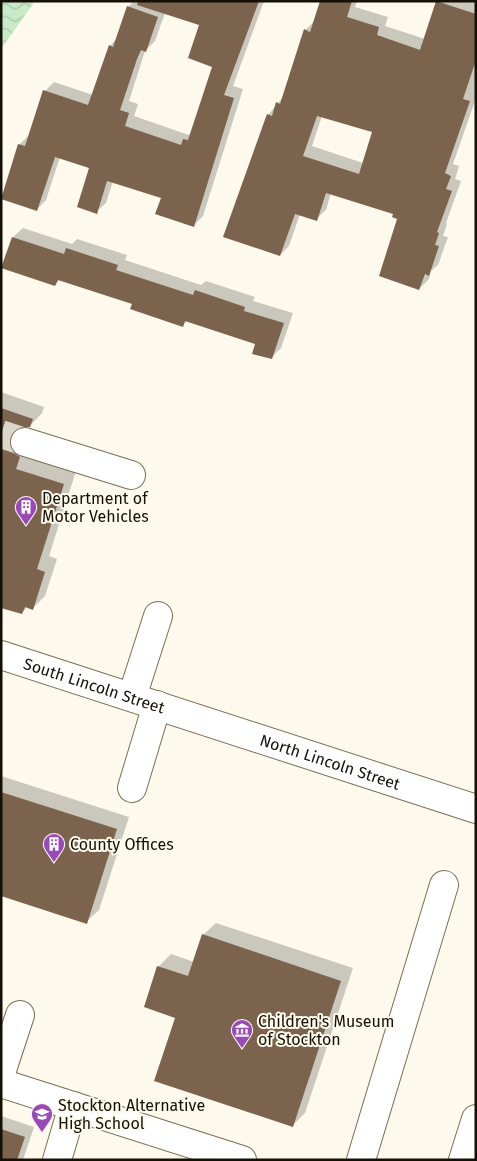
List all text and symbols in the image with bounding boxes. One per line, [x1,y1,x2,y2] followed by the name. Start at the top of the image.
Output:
[42,489,149,526] place label: Department of Motor Vehicles
[14,495,38,526] building icon: Department of Motor Vehicles
[21,654,167,718] street label: South Lincoln Street
[257,731,403,794] street label: North Lincoln Street
[42,832,66,863] building icon: County Offices
[70,835,174,854] place label: County Offices
[258,1012,395,1049] place label: Children's Museum of Stockton
[230,1018,254,1049] museum icon: Children's Museum of Stockton
[58,1096,205,1133] place label: Stockton Alternative High School
[30,1102,54,1133] school or university icon: Stockton Alternative High School

